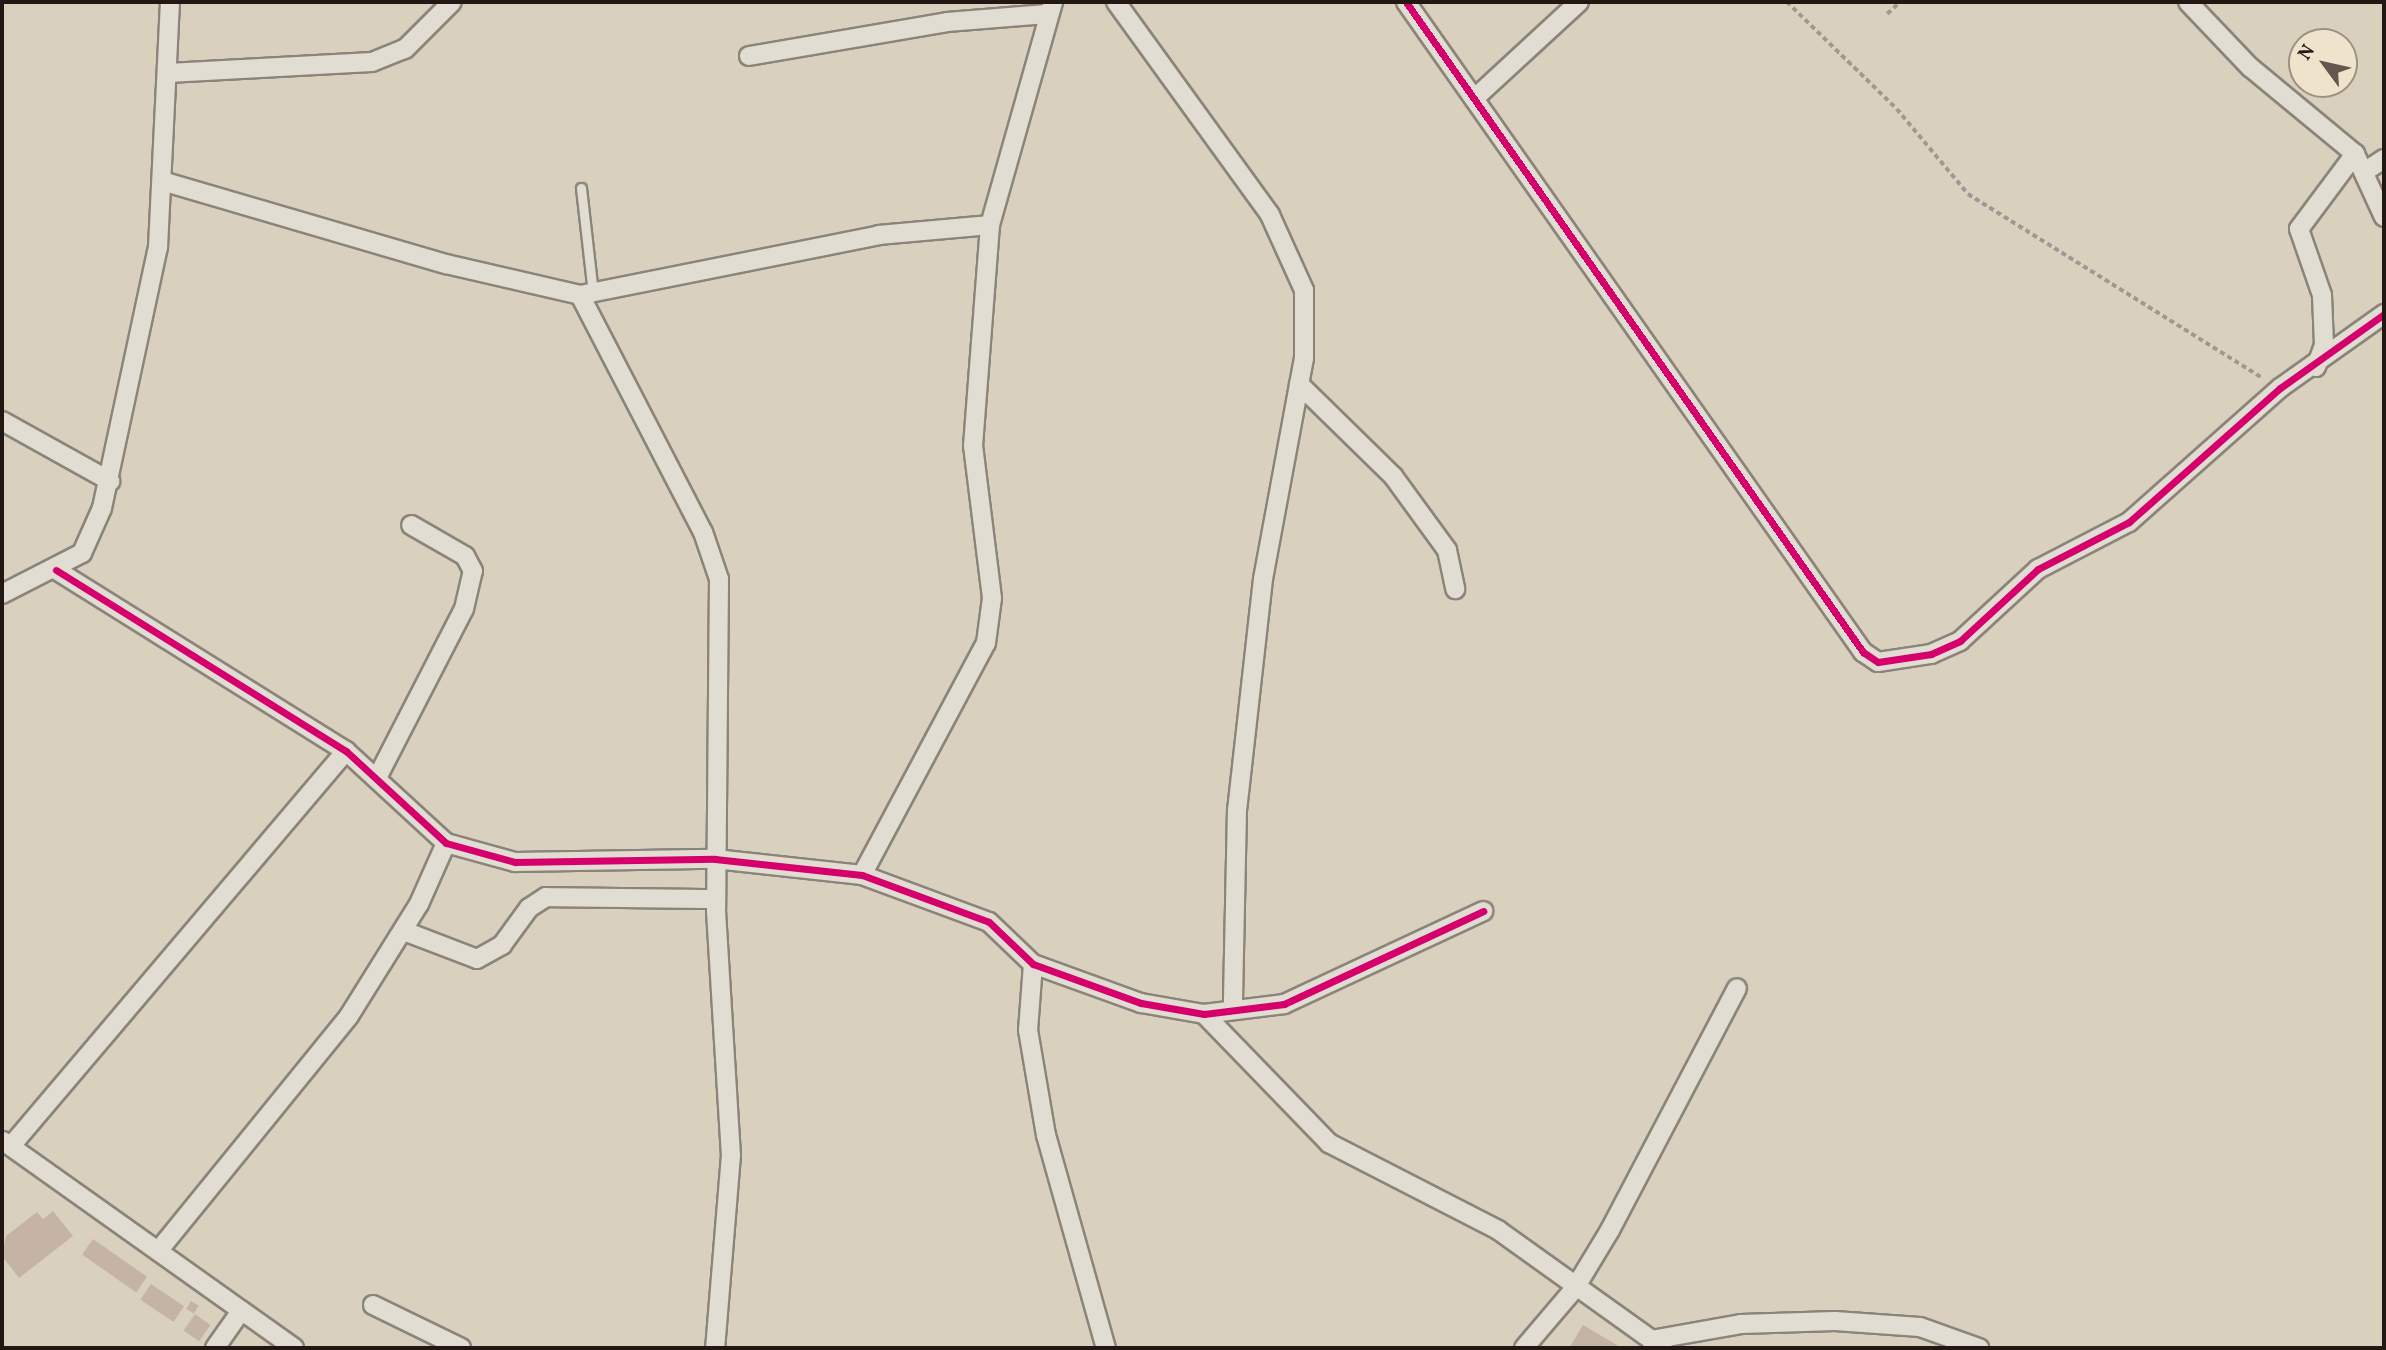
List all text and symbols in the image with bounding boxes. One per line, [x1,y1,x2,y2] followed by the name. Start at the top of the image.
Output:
[2288,28,2358,98] north arrow
[2292,40,2322,66] text: N

